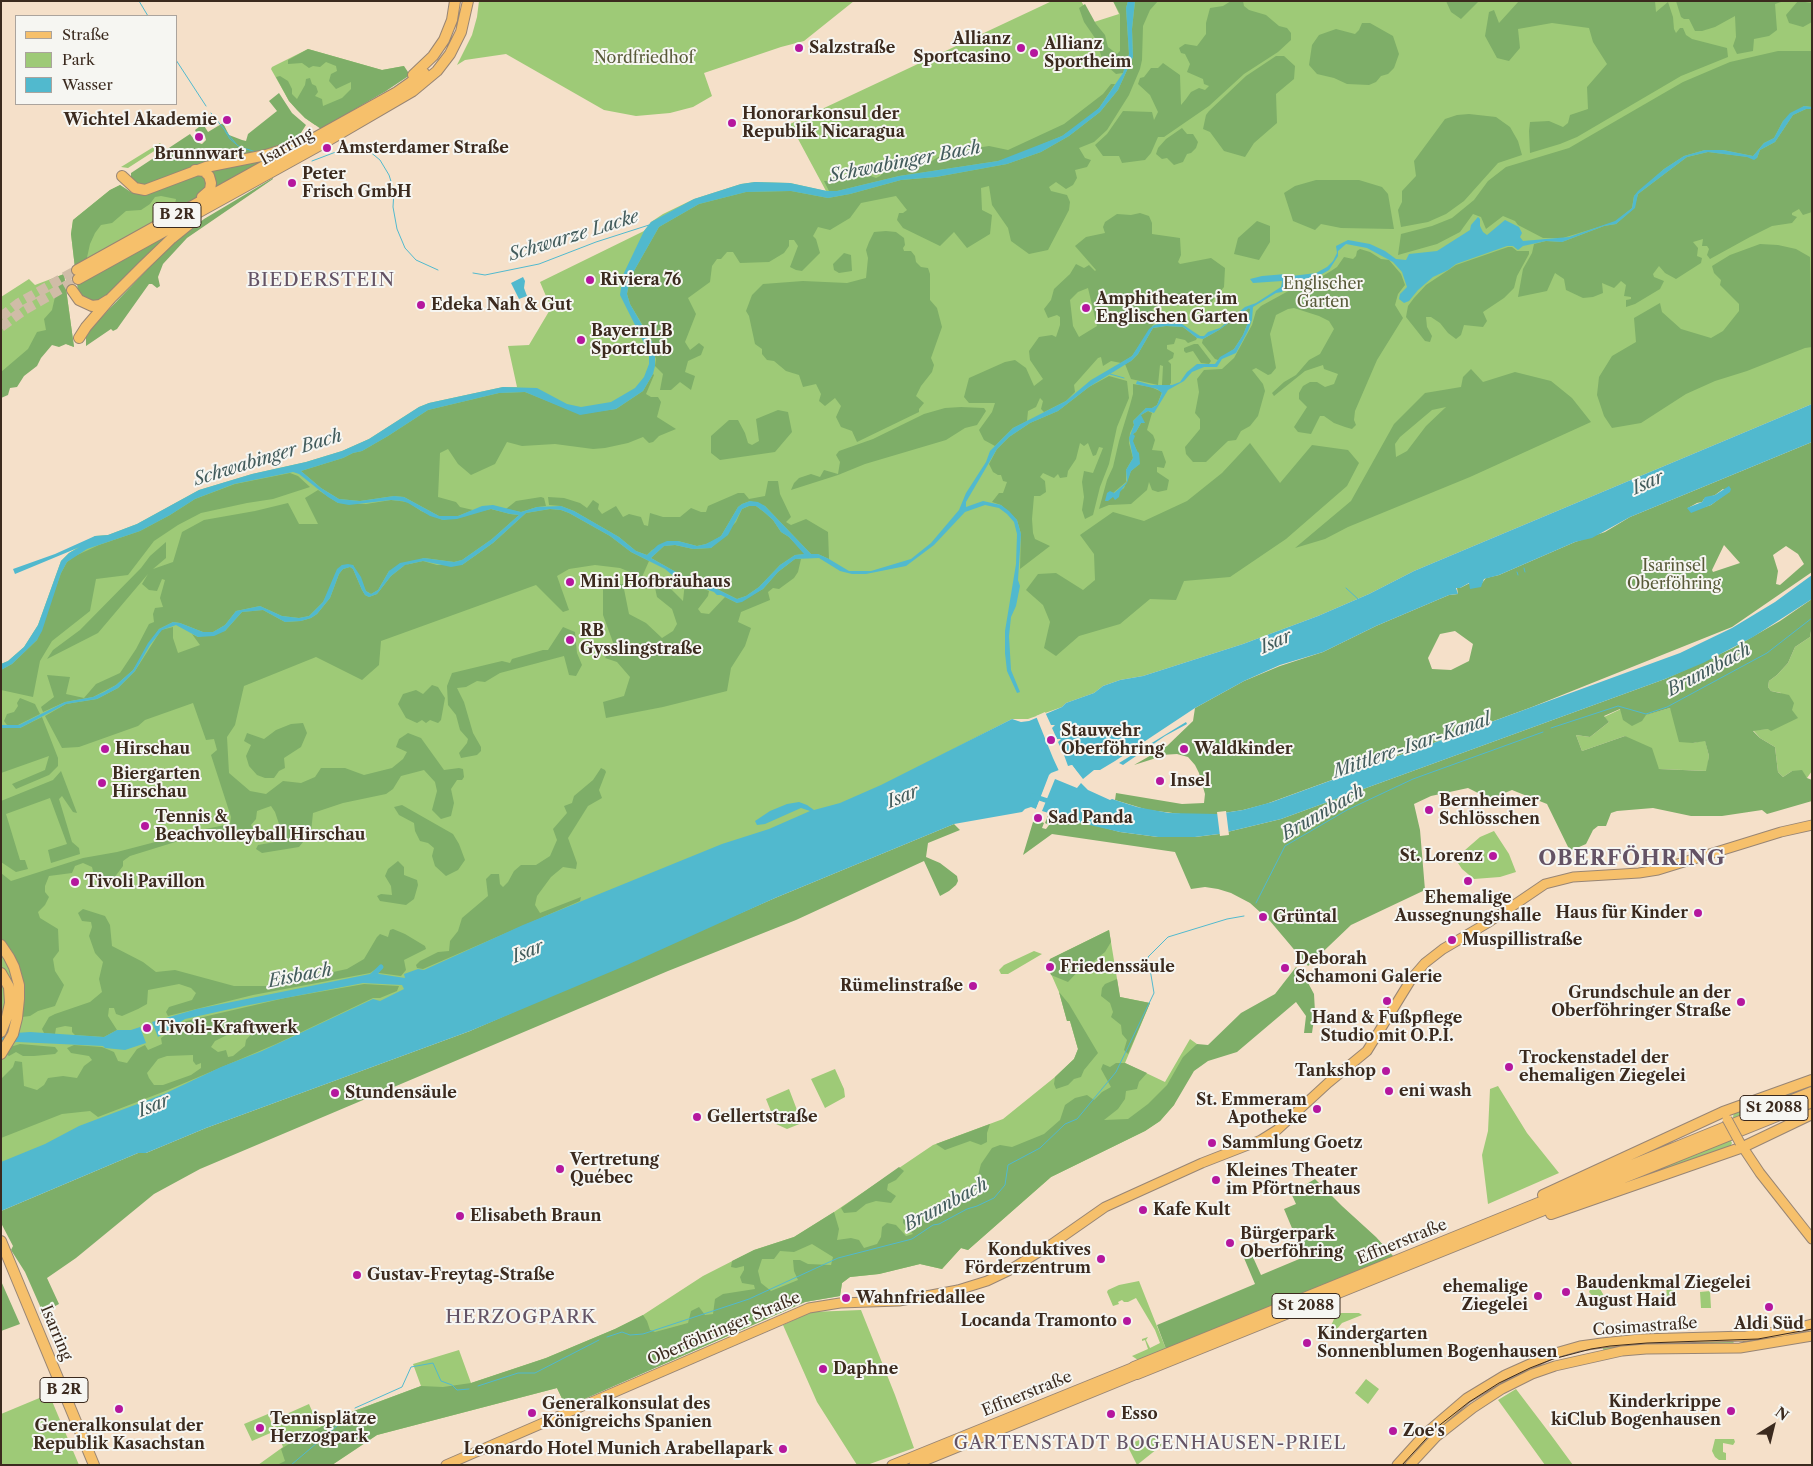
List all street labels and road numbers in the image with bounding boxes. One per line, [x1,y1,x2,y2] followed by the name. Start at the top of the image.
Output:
[257,125,317,169] street label: Isarring
[153,202,201,228] road number: B 2R
[1740,1096,1808,1120] road number: St 2088
[1354,1215,1450,1269] street label: Effnerstraße
[645,1288,803,1370] street label: Oberföhringer Straße
[1272,1294,1340,1318] road number: St 2088
[36,1302,76,1364] street label: Isarring
[1592,1314,1698,1340] street label: Cosimastraße
[979,1367,1075,1421] street label: Effnerstraße
[40,1378,88,1402] road number: B 2R

